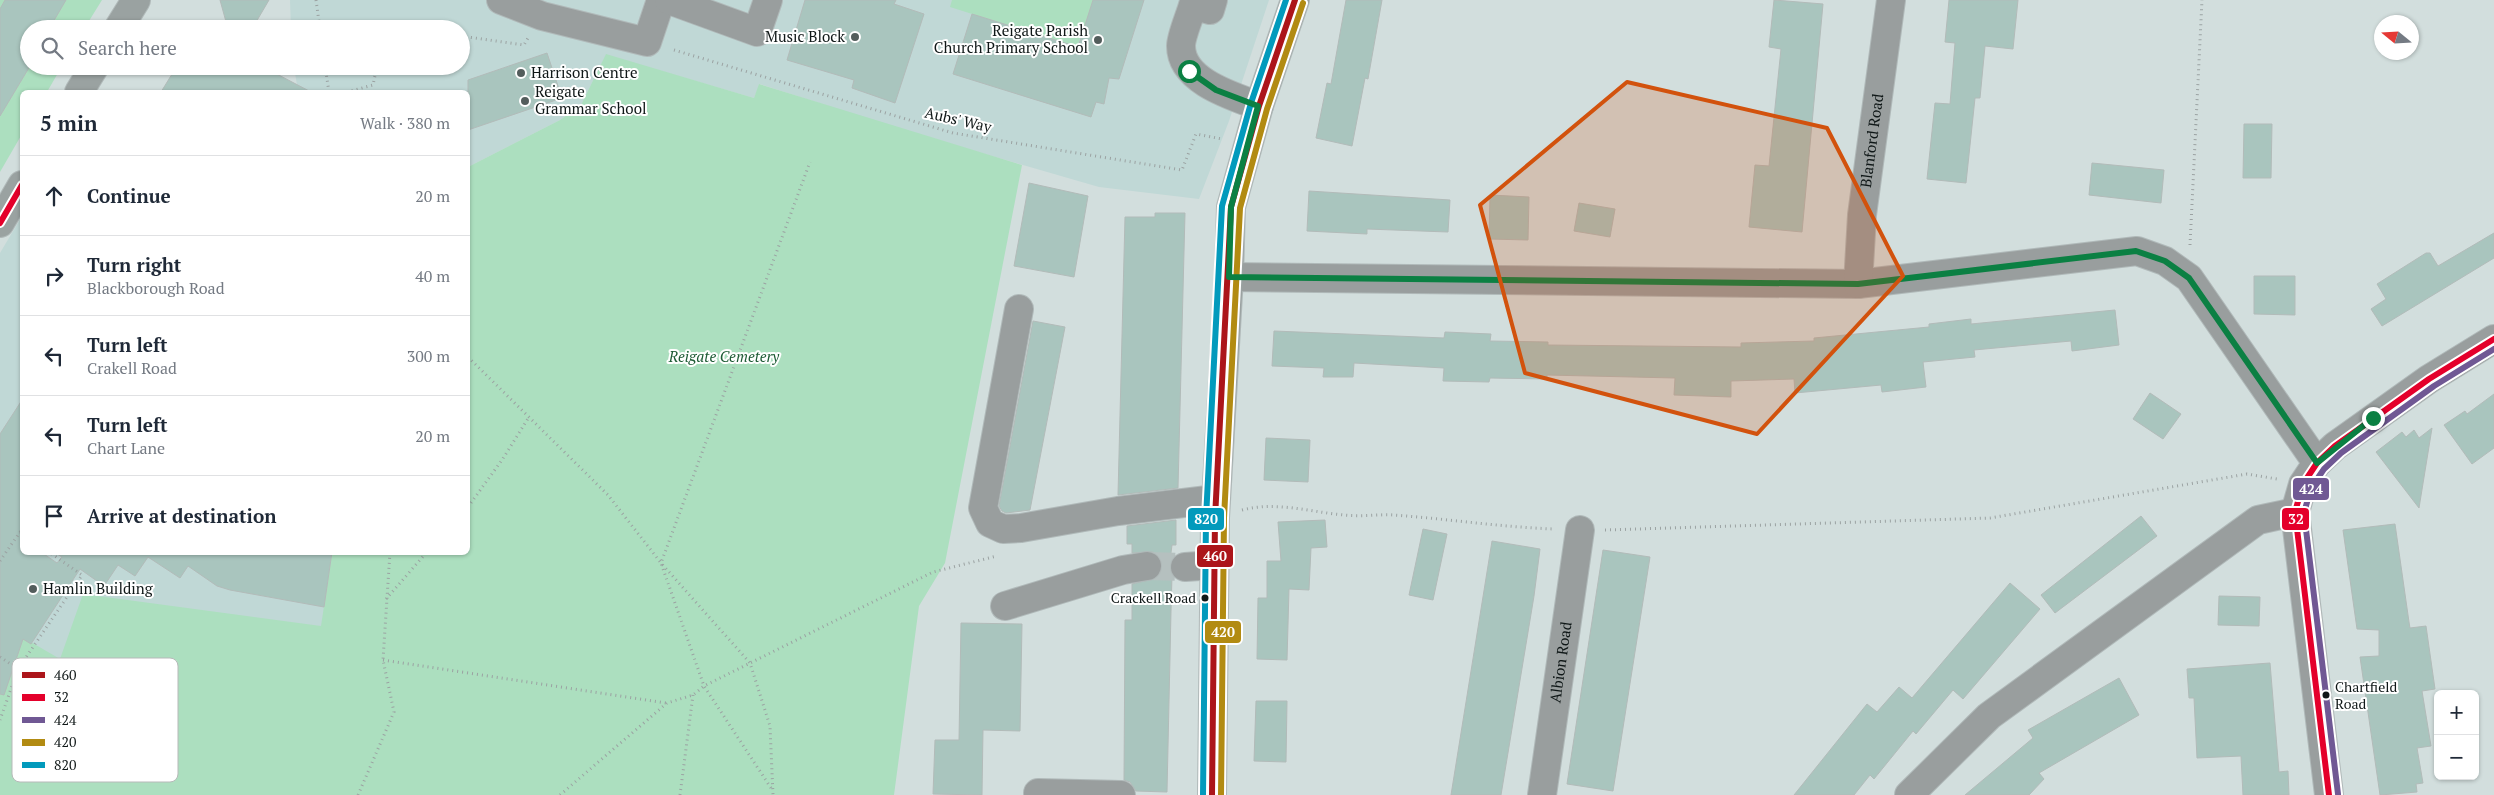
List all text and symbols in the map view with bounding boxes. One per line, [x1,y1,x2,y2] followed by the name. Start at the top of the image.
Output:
[2374,15,2419,60] north arrow
[20,20,470,75] search box
[934,20,1088,57] place label: Reigate Parish Church Primary School
[765,26,845,46] place label: Music Block
[849,31,861,43] marker: Music Block
[38,34,66,62] icon: search
[1092,34,1104,46] marker: Reigate Parish Church Primary School
[78,35,177,60] text: Search here
[1178,60,1201,83] route start
[531,62,638,82] place label: Harrison Centre
[515,67,527,79] marker: Harrison Centre
[535,81,646,118] place label: Reigate Grammar School
[1855,92,1887,189] street label: Blanford Road
[519,95,531,107] marker: Reigate Grammar School
[923,102,994,137] street label: Aubs' Way
[40,109,97,137] text: 5 min
[360,112,450,134] text: Walk · 380 m
[40,182,68,210] icon: ahead
[87,183,171,208] text: Continue
[415,185,450,207] text: 20 m
[87,252,181,277] text: Turn right
[40,262,68,290] icon: right
[415,265,450,287] text: 40 m
[87,277,225,299] text: Blackborough Road
[87,332,168,357] text: Turn left
[40,342,68,370] icon: left
[407,345,450,367] text: 300 m
[668,346,780,366] park label: Reigate Cemetery
[87,357,177,379] text: Crakell Road
[2362,407,2385,430] route end
[87,412,168,437] text: Turn left
[40,422,68,450] icon: left
[415,425,450,447] text: 20 m
[87,437,165,459] text: Chart Lane
[2292,477,2330,501] line badge: 424
[2299,479,2323,498] text: 424
[40,502,68,530] icon: arrive
[87,503,276,528] text: Arrive at destination
[1187,507,1225,531] line badge: 820
[2281,507,2310,531] line badge: 32
[1194,509,1218,528] text: 820
[2288,509,2304,528] text: 32
[1196,544,1234,568] line badge: 460
[1203,546,1227,565] text: 460
[43,578,154,598] place label: Hamlin Building
[27,583,39,595] marker: Hamlin Building
[1111,588,1196,607] place label: Crackell Road
[1200,593,1210,603] marker: Crackell Road
[1204,620,1242,644] line badge: 420
[1544,620,1576,704] street label: Albion Road
[1211,622,1235,641] text: 420
[12,658,178,782] legend
[54,665,76,684] text: 460
[2335,677,2398,713] place label: Chartfield Road
[54,687,69,706] text: 32
[2321,690,2331,700] marker: Chartfield Road
[2434,690,2479,780] map controls
[2434,690,2479,735] button: +
[54,710,77,729] text: 424
[54,732,76,751] text: 420
[2434,735,2479,780] button: −
[54,755,76,774] text: 820

